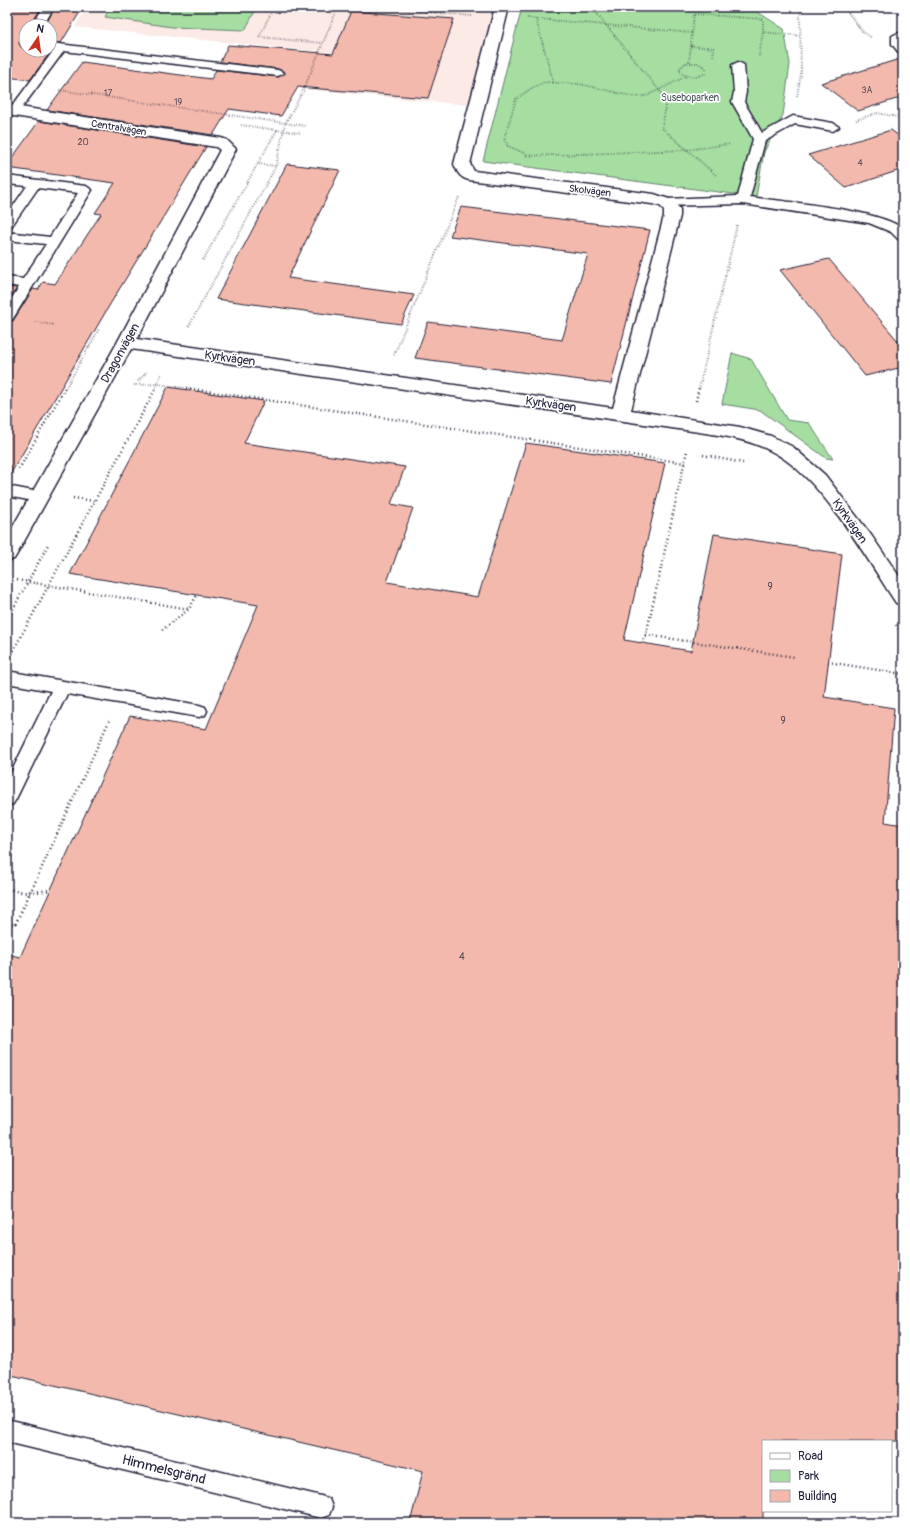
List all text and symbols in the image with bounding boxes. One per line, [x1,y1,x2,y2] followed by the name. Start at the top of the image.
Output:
[18,18,58,58] north arrow
[35,22,46,36] text: N
[862,85,873,96] house number: 3A
[104,88,112,99] house number: 17
[661,92,719,104] park label: Suseboparken
[174,97,182,108] house number: 19
[90,118,148,138] street label: Centralvägen
[77,137,89,148] house number: 20
[857,158,863,169] house number: 4
[568,182,612,200] street label: Skolvägen
[98,321,143,386] street label: Dragonvägen
[204,348,257,370] street label: Kyrkvägen
[525,394,578,416] street label: Kyrkvägen
[829,496,871,547] street label: Kyrkvägen
[767,581,773,593] house number: 9
[780,715,786,727] house number: 9
[459,951,465,963] house number: 4
[762,1440,892,1512] legend
[798,1449,823,1464] text: Road
[120,1451,208,1488] street label: Himmelsgränd
[798,1469,819,1484] text: Park
[798,1489,837,1504] text: Building

